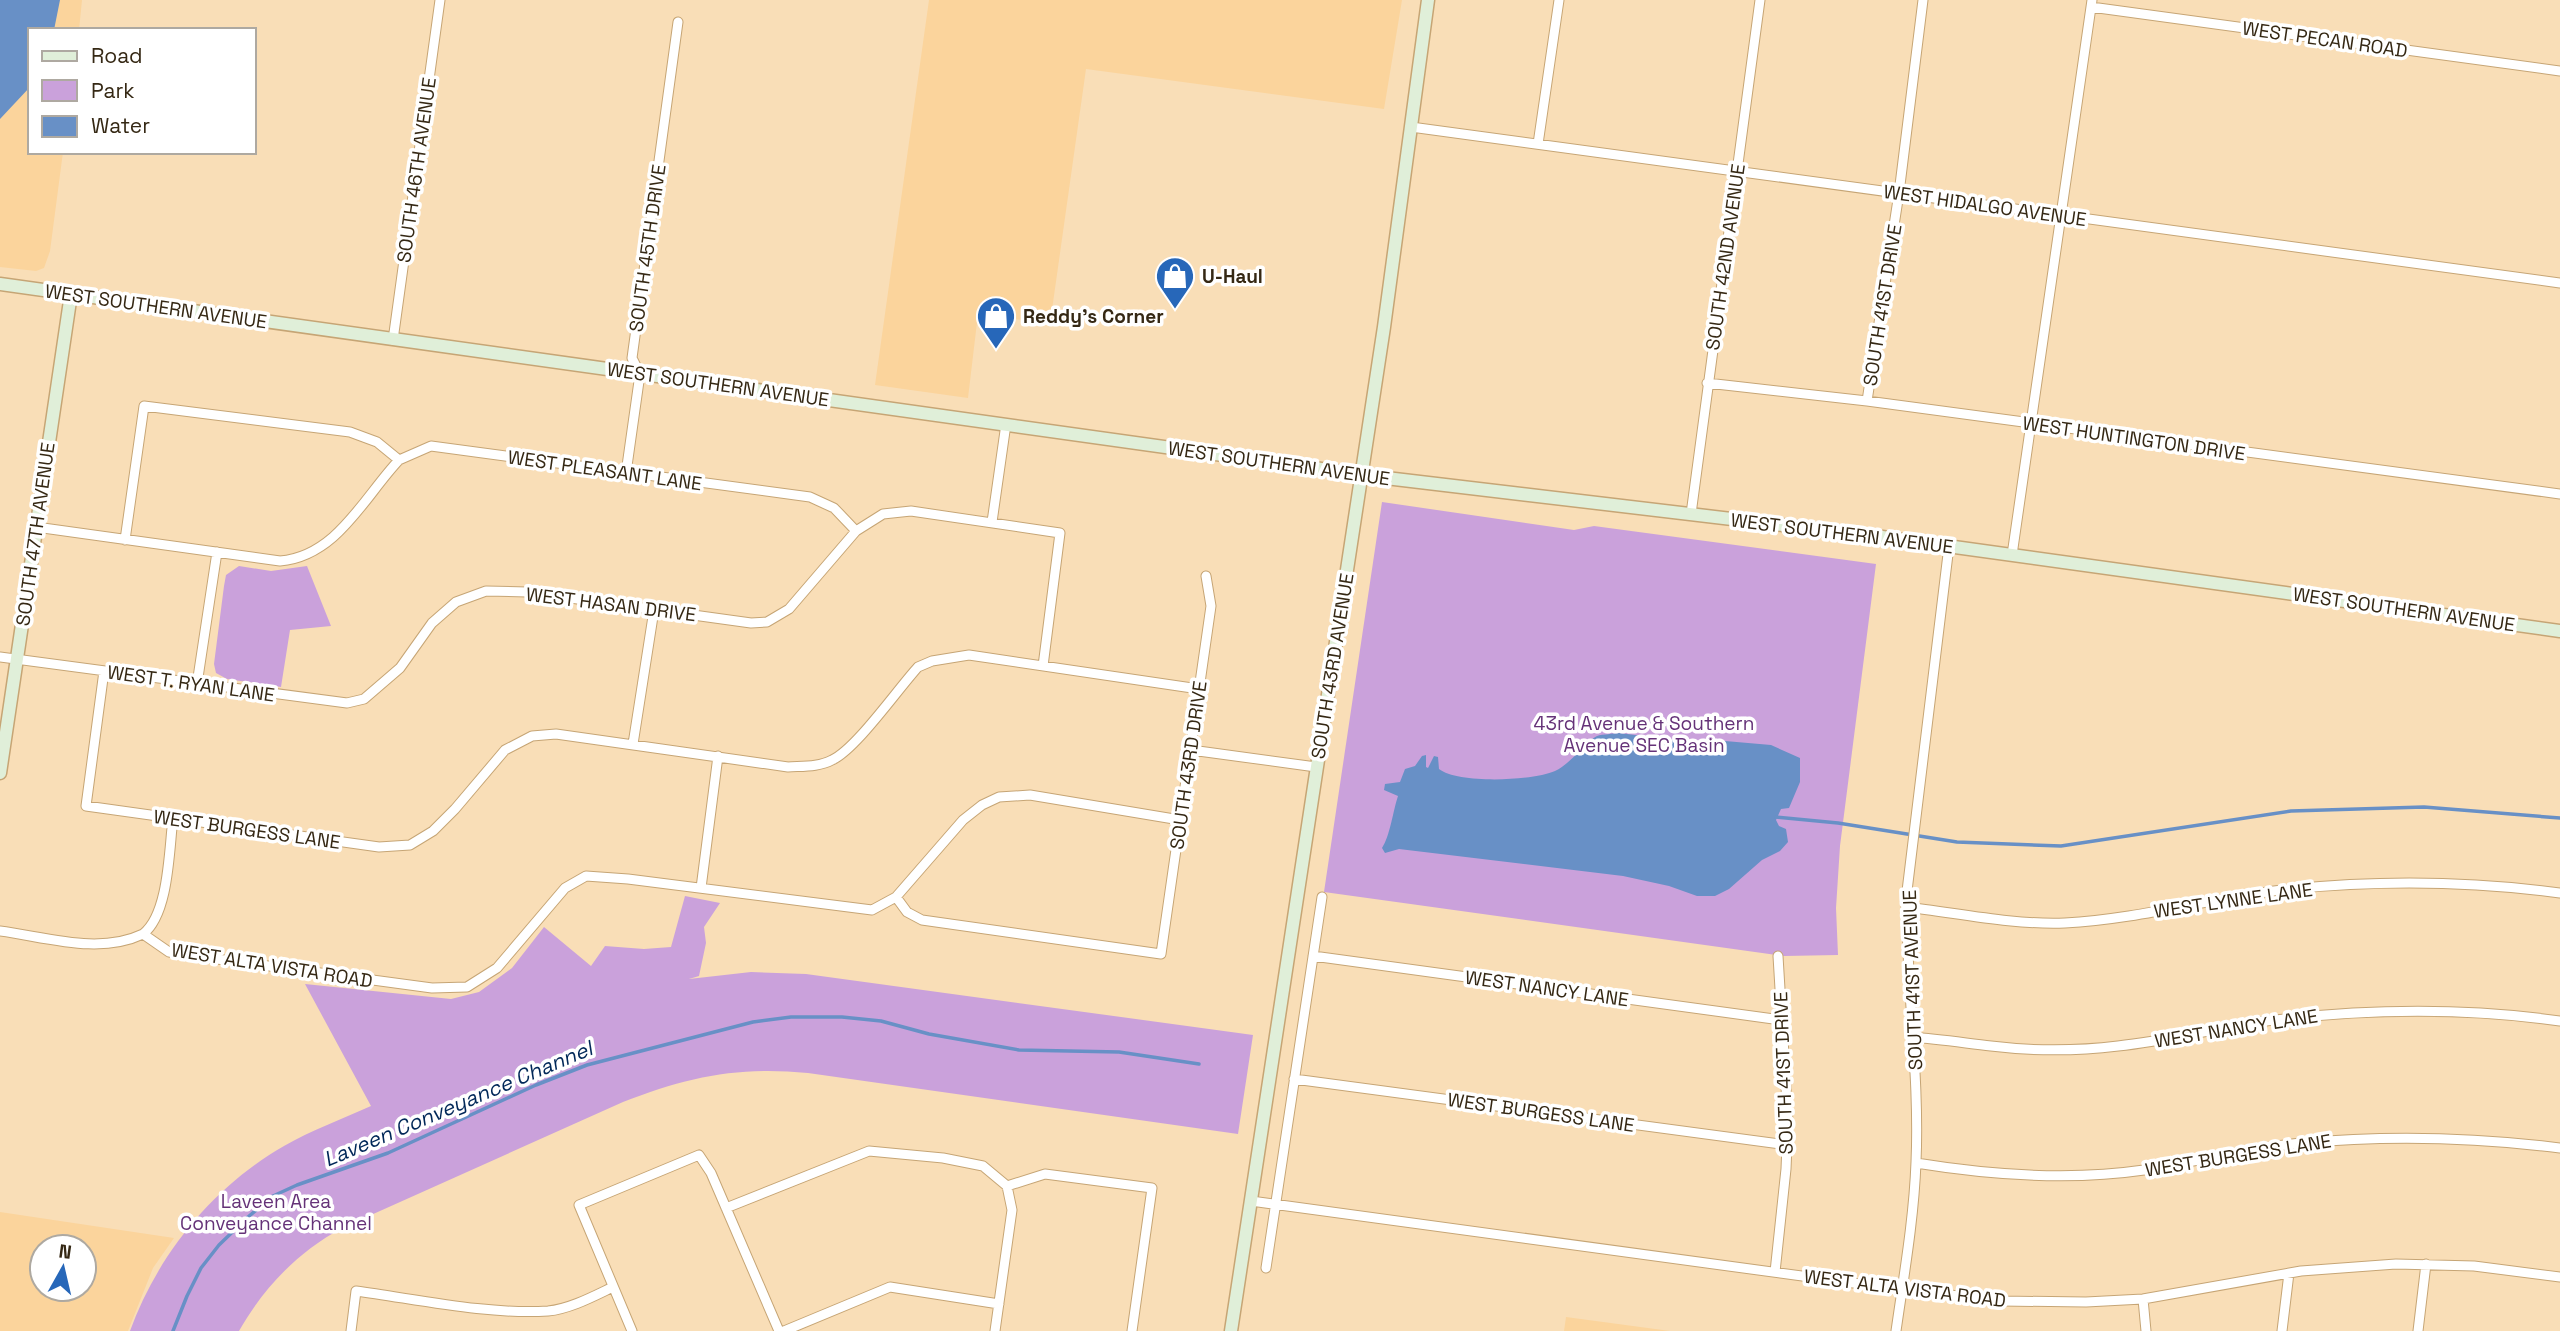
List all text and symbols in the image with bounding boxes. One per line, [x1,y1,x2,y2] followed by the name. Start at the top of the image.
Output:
[2241,16,2409,63] street label: WEST PECAN ROAD
[28,28,256,154] legend
[91,42,143,69] text: Road
[391,76,442,264] street label: SOUTH 46TH AVENUE
[91,77,135,104] text: Park
[91,112,150,139] text: Water
[1700,162,1751,352] street label: SOUTH 42ND AVENUE
[623,163,672,333] street label: SOUTH 45TH DRIVE
[1882,179,2088,232] street label: WEST HIDALGO AVENUE
[1857,223,1908,388] street label: SOUTH 41ST DRIVE
[1154,255,1196,310] shop icon: U-Haul
[1202,264,1263,289] place label: U-Haul
[43,279,269,334] street label: WEST SOUTHERN AVENUE
[975,295,1017,350] shop icon: Reddy's Corner
[1023,304,1164,329] place label: Reddy's Corner
[605,357,831,412] street label: WEST SOUTHERN AVENUE
[2021,410,2247,467] street label: WEST HUNTINGTON DRIVE
[1166,436,1392,491] street label: WEST SOUTHERN AVENUE
[10,441,61,628] street label: SOUTH 47TH AVENUE
[506,444,704,496] street label: WEST PLEASANT LANE
[1729,507,1955,560] street label: WEST SOUTHERN AVENUE
[1305,572,1360,761] street label: SOUTH 43RD AVENUE
[525,582,697,627] street label: WEST HASAN DRIVE
[2291,582,2517,637] street label: WEST SOUTHERN AVENUE
[106,659,276,708] street label: WEST T. RYAN LANE
[1164,679,1213,851] street label: SOUTH 43RD DRIVE
[1534,711,1754,758] park label: 43rd Avenue & Southern Avenue SEC Basin
[152,804,342,855] street label: WEST BURGESS LANE
[2152,877,2314,924] street label: WEST LYNNE LANE
[1897,889,1928,1071] street label: SOUTH 41ST AVENUE
[170,937,374,994] street label: WEST ALTA VISTA ROAD
[1464,965,1630,1012] street label: WEST NANCY LANE
[1768,991,1799,1155] street label: SOUTH 41ST DRIVE
[2153,1003,2319,1054] street label: WEST NANCY LANE
[319,1033,599,1172] water label: Laveen Conveyance Channel
[1446,1087,1636,1138] street label: WEST BURGESS LANE
[2143,1128,2333,1183] street label: WEST BURGESS LANE
[180,1189,372,1236] park label: Laveen Area Conveyance Channel
[28,1233,98,1303] north arrow
[57,1238,73,1265] text: N
[1802,1264,2007,1313] street label: WEST ALTA VISTA ROAD

